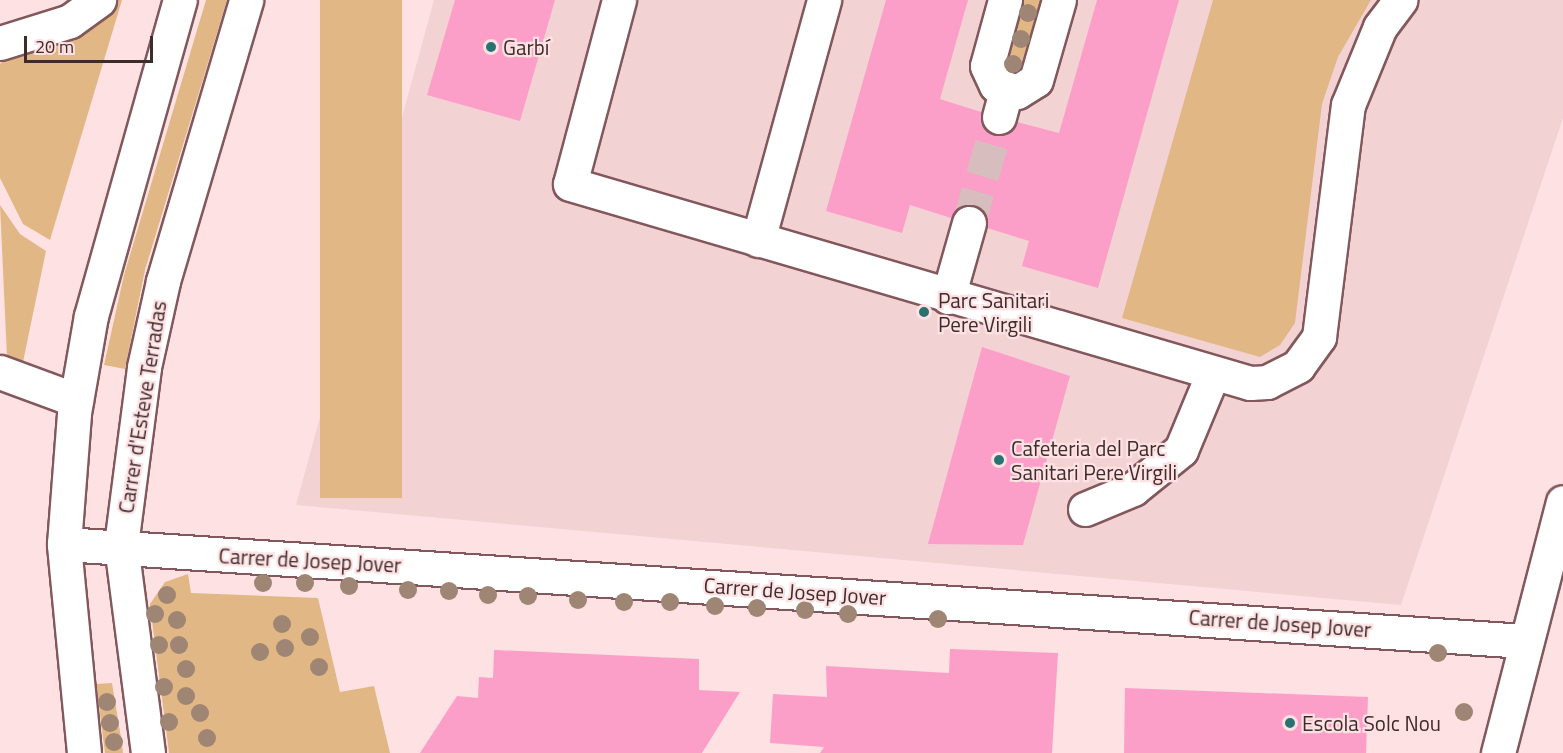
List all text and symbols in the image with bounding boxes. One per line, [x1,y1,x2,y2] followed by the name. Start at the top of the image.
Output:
[27,24,156,62] scale bar
[35,33,74,60] text: 20 m
[503,34,549,60] place label: Garbí
[484,40,498,54] marker: Garbí
[938,287,1049,337] place label: Parc Sanitari Pere Virgili
[113,299,171,515] street label: Carrer d'Esteve Terradas
[915,303,933,321] marker: Parc Sanitari Pere Virgili
[1011,435,1177,485] place label: Cafeteria del Parc Sanitari Pere Virgili
[992,453,1006,467] marker: Cafeteria del Parc Sanitari Pere Virgili
[218,543,402,577] street label: Carrer de Josep Jover
[703,572,887,610] street label: Carrer de Josep Jover
[1188,604,1372,642] street label: Carrer de Josep Jover
[1302,710,1441,736] place label: Escola Solc Nou
[1283,716,1297,730] marker: Escola Solc Nou

